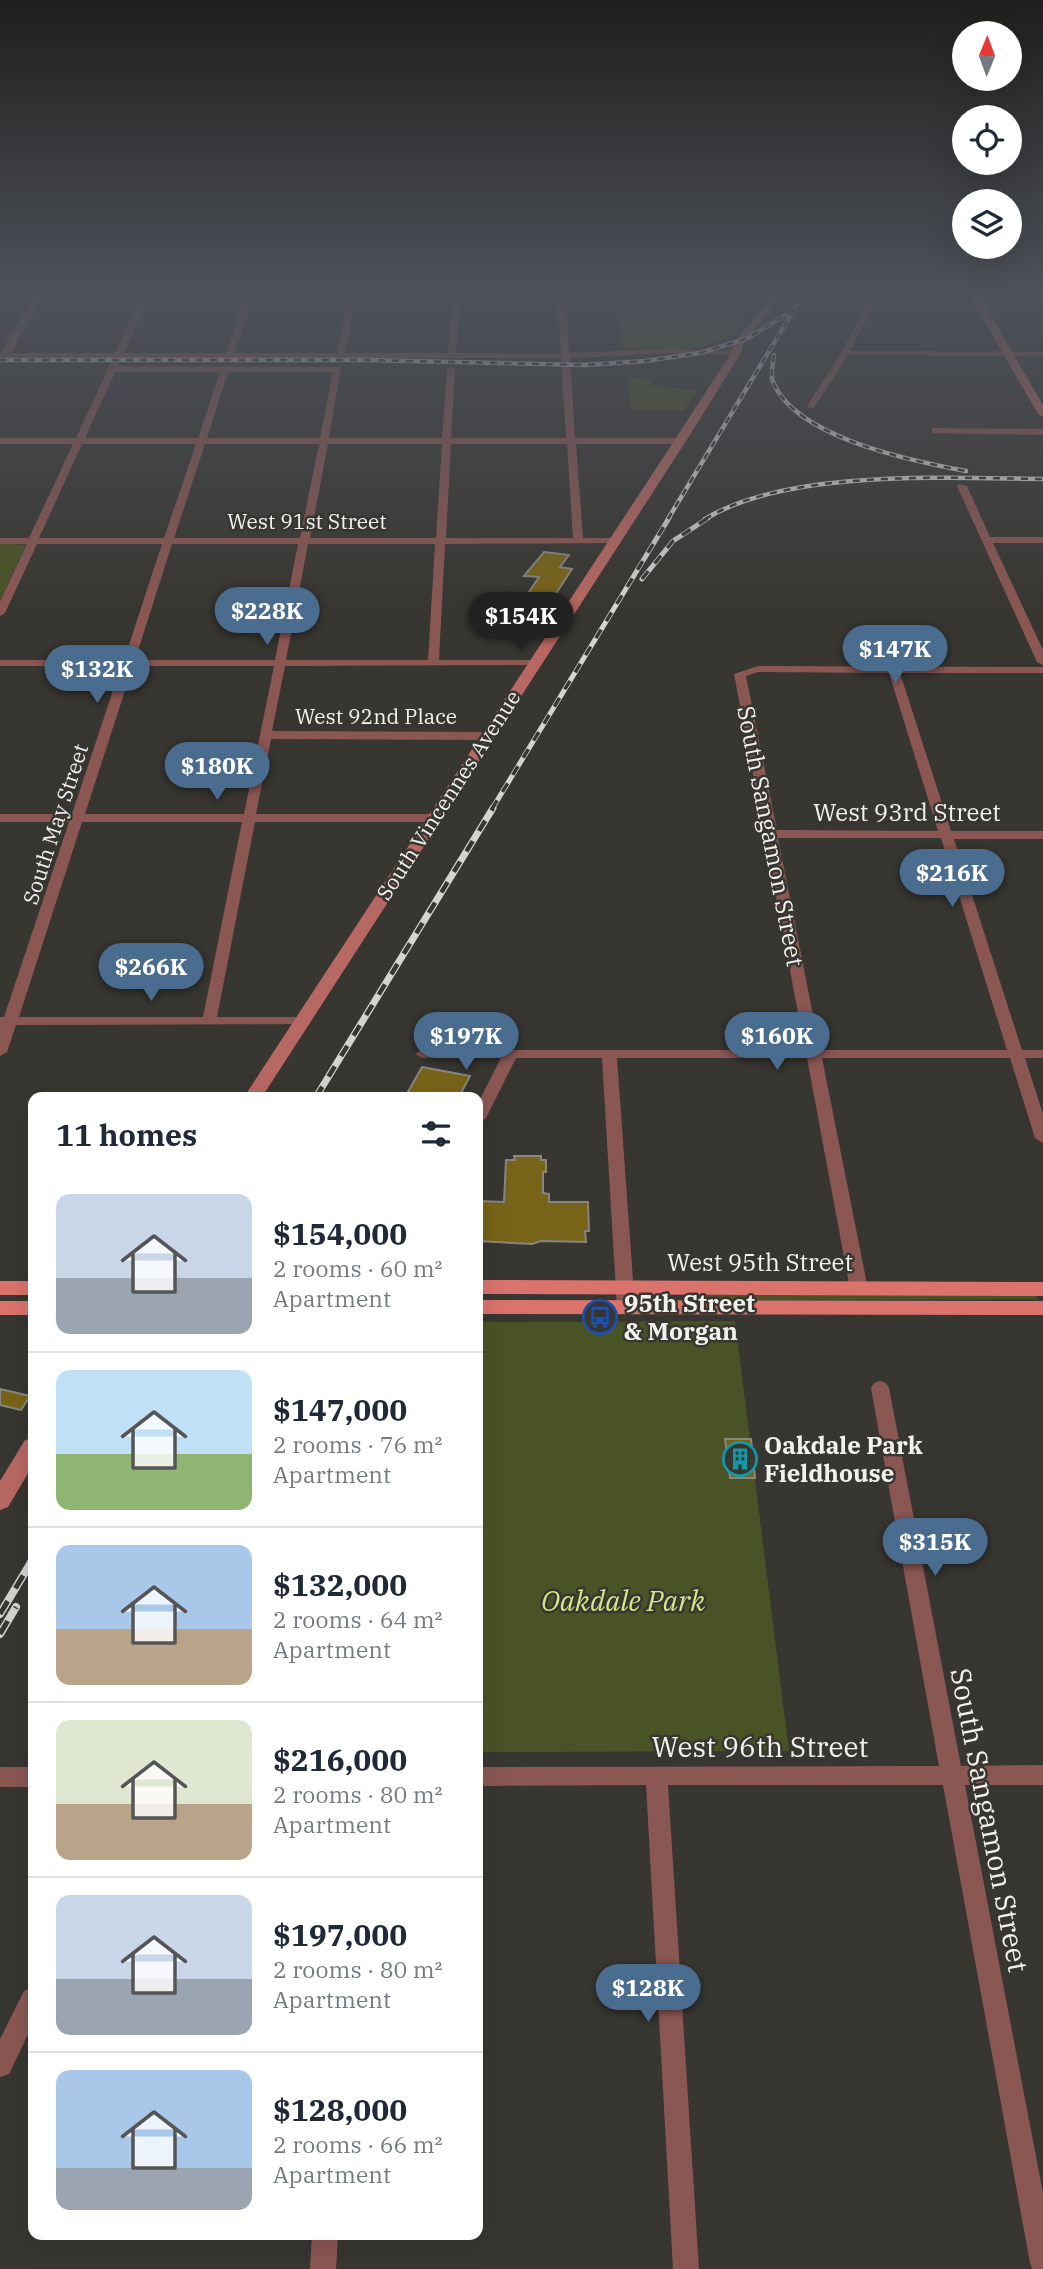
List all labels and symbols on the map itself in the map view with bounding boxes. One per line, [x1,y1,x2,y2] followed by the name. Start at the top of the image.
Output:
[952,21,1022,91] north arrow
[227,507,387,535] street label: West 91st Street
[218,588,316,647] pin: $228K
[472,592,570,652] pin: $154K
[846,626,944,685] pin: $147K
[48,646,146,705] pin: $132K
[370,685,526,905] street label: South Vincennes Avenue
[295,702,457,730] street label: West 92nd Place
[730,703,812,969] street label: South Sangamon Street
[16,740,94,908] street label: South May Street
[168,742,266,802] pin: $180K
[813,796,1001,828] street label: West 93rd Street
[903,850,1001,909] pin: $216K
[102,944,200,1003] pin: $266K
[417,1012,515,1072] pin: $197K
[728,1012,826,1072] pin: $160K
[667,1246,853,1278] street label: West 95th Street
[624,1287,755,1347] place label: 95th Street & Morgan
[581,1298,619,1336] bus stop icon: 95th Street & Morgan
[764,1429,923,1489] place label: Oakdale Park Fieldhouse
[721,1440,759,1478] building icon: Oakdale Park Fieldhouse
[886,1518,984,1578] pin: $315K
[541,1582,705,1619] park label: Oakdale Park
[942,1665,1038,1975] street label: South Sangamon Street
[652,1728,869,1765] street label: West 96th Street
[599,1965,697,2024] pin: $128K

